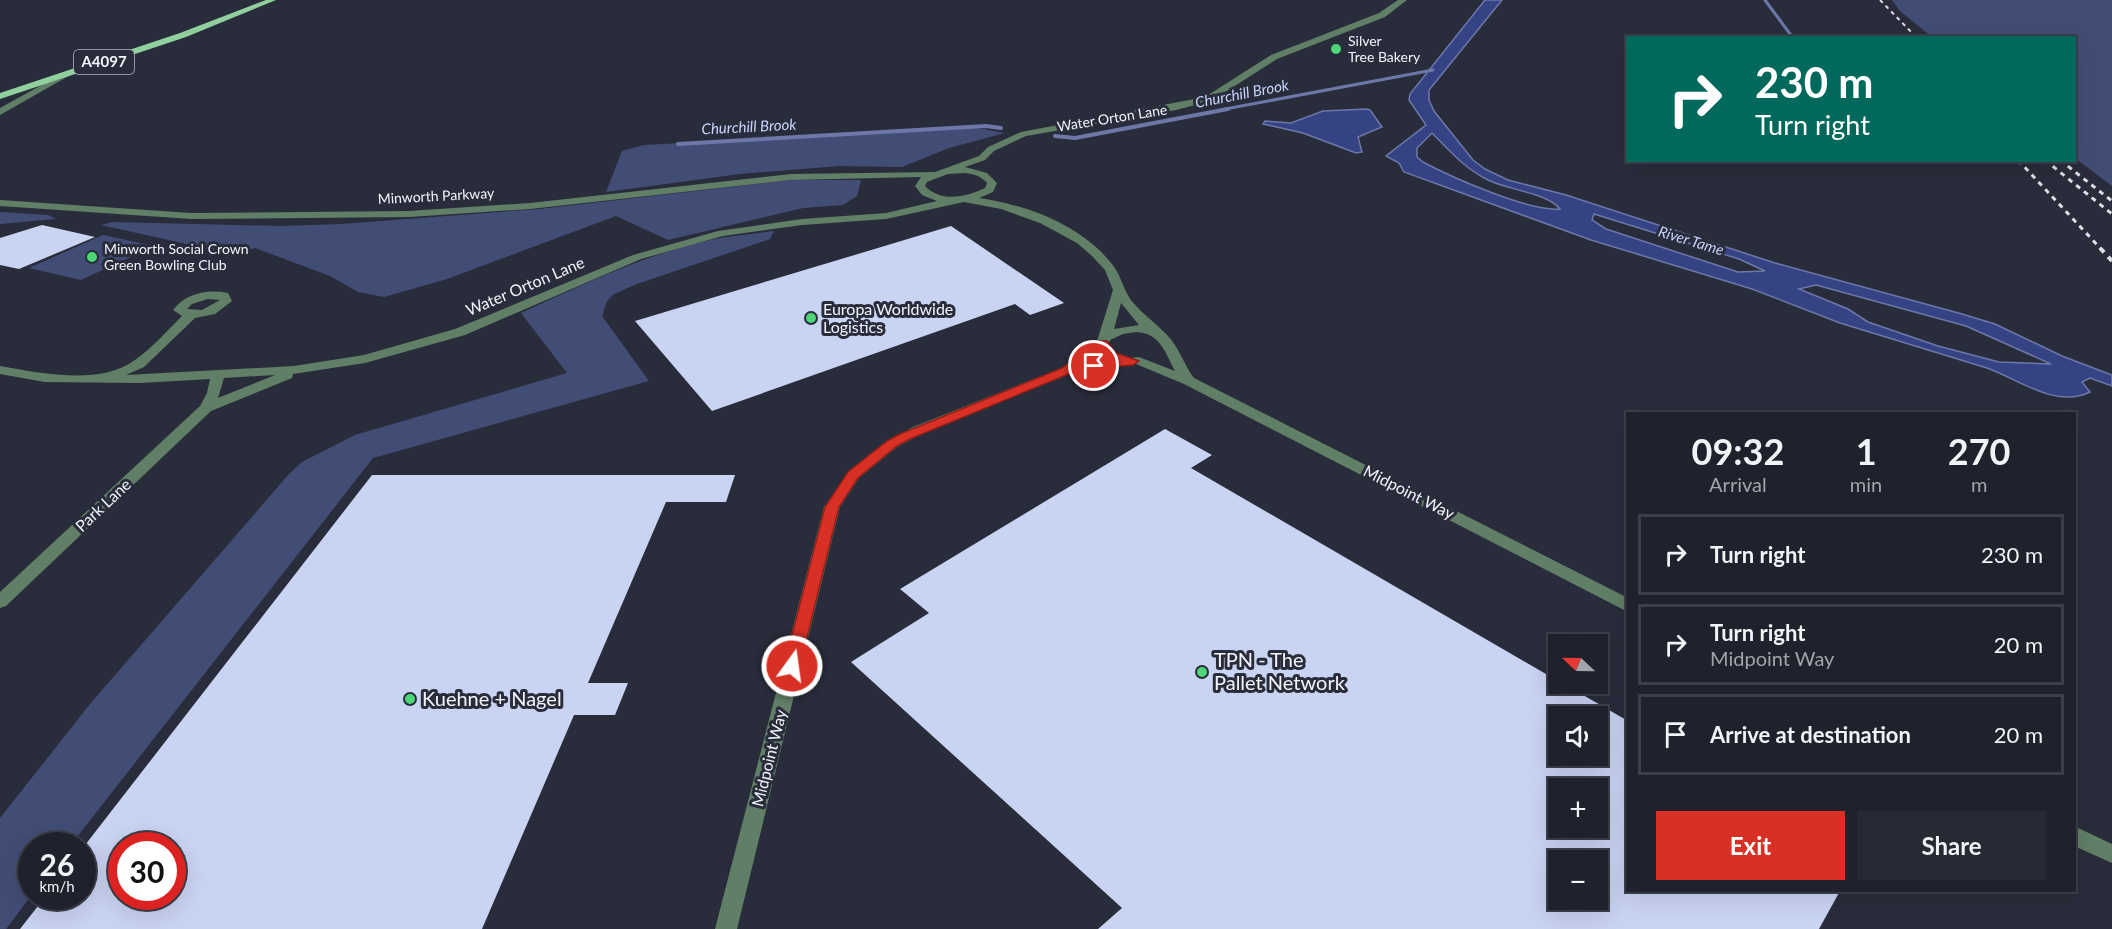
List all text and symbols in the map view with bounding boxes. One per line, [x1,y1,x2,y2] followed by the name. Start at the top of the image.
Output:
[1348,32,1421,65] place label: Silver Tree Bakery
[1329,42,1343,56] marker: Silver Tree Bakery
[74,50,134,74] road number: A4097
[1755,57,1873,107] text: 230 m
[1656,60,1734,138] icon: right
[1193,75,1291,111] water label: Churchill Brook
[1056,100,1168,135] street label: Water Orton Lane
[1755,108,1870,141] text: Turn right
[701,114,798,137] water label: Churchill Brook
[377,184,495,207] street label: Minworth Parkway
[1656,222,1726,258] water label: River Tame
[104,240,249,273] place label: Minworth Social Crown Green Bowling Club
[85,250,99,264] marker: Minworth Social Crown Green Bowling Club
[463,252,587,319] street label: Water Orton Lane
[823,299,953,336] place label: Europa Worldwide Logistics
[804,311,818,325] marker: Europa Worldwide Logistics
[1068,340,1119,391] pin
[1077,349,1110,382] icon: arrive
[1692,429,1784,473] text: 09:32
[1856,429,1877,473] text: 1
[1948,429,2010,473] text: 270
[1361,460,1459,523] street label: Midpoint Way
[1709,472,1767,496] text: Arrival
[1850,472,1882,496] text: min
[1971,472,1987,496] text: m
[71,474,134,535] street label: Park Lane
[1659,538,1692,571] icon: right
[1710,541,1805,568] text: Turn right
[1981,541,2043,568] text: 230 m
[1710,619,1805,646] text: Turn right
[1659,628,1692,661] icon: right
[1994,631,2043,658] text: 20 m
[760,634,824,698] position arrow
[1548,634,1608,694] north arrow
[1548,634,1608,910] map controls
[1710,646,1834,670] text: Midpoint Way
[1214,647,1346,694] place label: TPN - The Pallet Network
[1195,665,1209,679] marker: TPN - The Pallet Network
[422,686,562,710] place label: Kuehne + Nagel
[403,692,417,706] marker: Kuehne + Nagel
[1548,706,1608,766] button: sound
[747,707,790,808] street label: Midpoint Way
[1659,718,1692,751] icon: arrive
[1710,721,1911,748] text: Arrive at destination
[1994,721,2043,748] text: 20 m
[1548,778,1608,838] button: +
[1656,811,1845,880] button: Exit
[1857,811,2046,880] button: Share
[108,832,186,910] speed limit sign: 30
[40,846,74,882] text: 26
[1548,850,1608,910] button: −
[39,877,75,895] text: km/h

